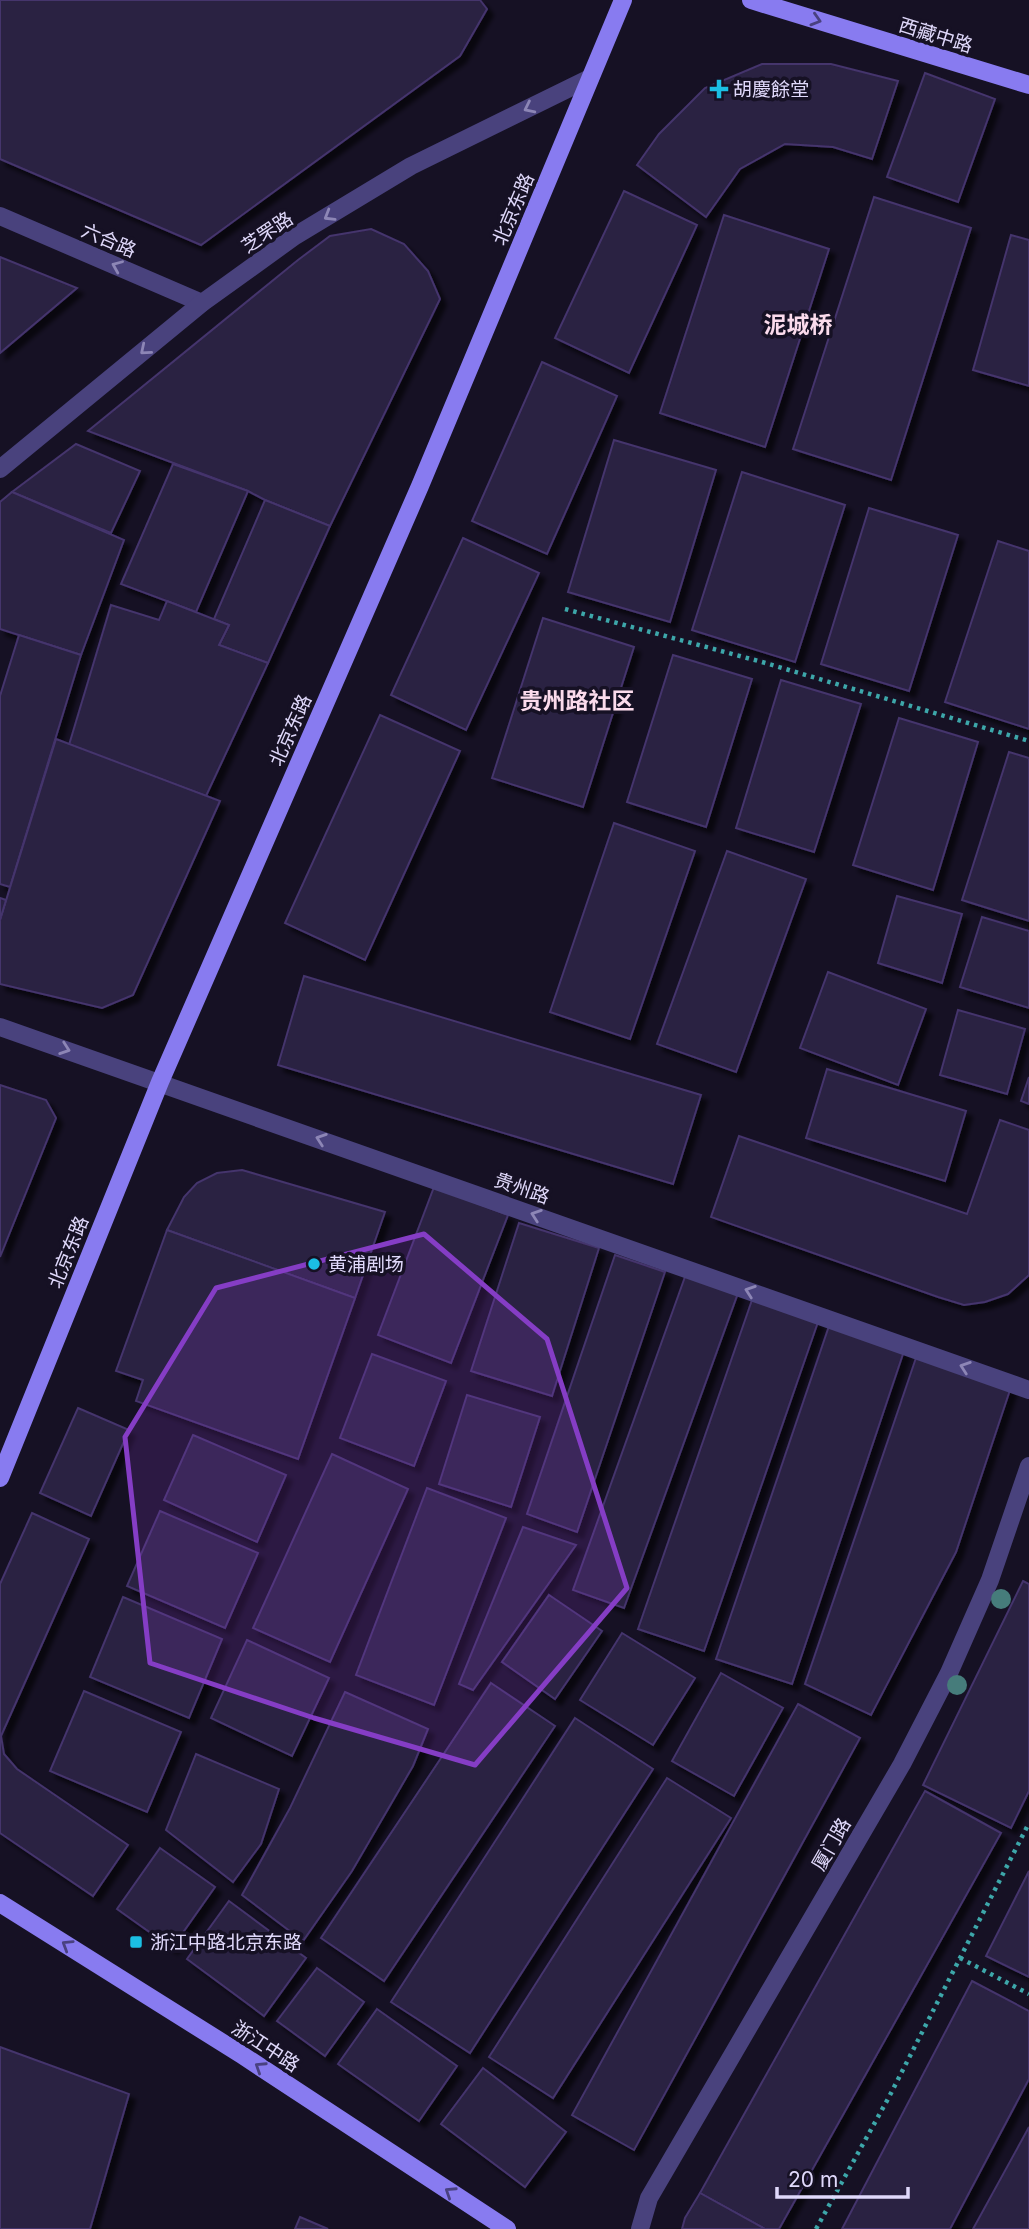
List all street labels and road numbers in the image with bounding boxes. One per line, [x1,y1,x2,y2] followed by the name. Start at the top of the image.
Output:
[896,13,976,58] street label: 西藏中路
[488,170,539,249] street label: 北京东路
[237,207,297,258] street label: 芝罘路
[78,219,140,262] street label: 六合路
[264,691,316,770] street label: 北京东路
[491,1168,553,1209] street label: 贵州路
[44,1213,93,1292] street label: 北京东路
[807,1814,856,1875] street label: 厦门路
[228,2016,304,2077] street label: 浙江中路

